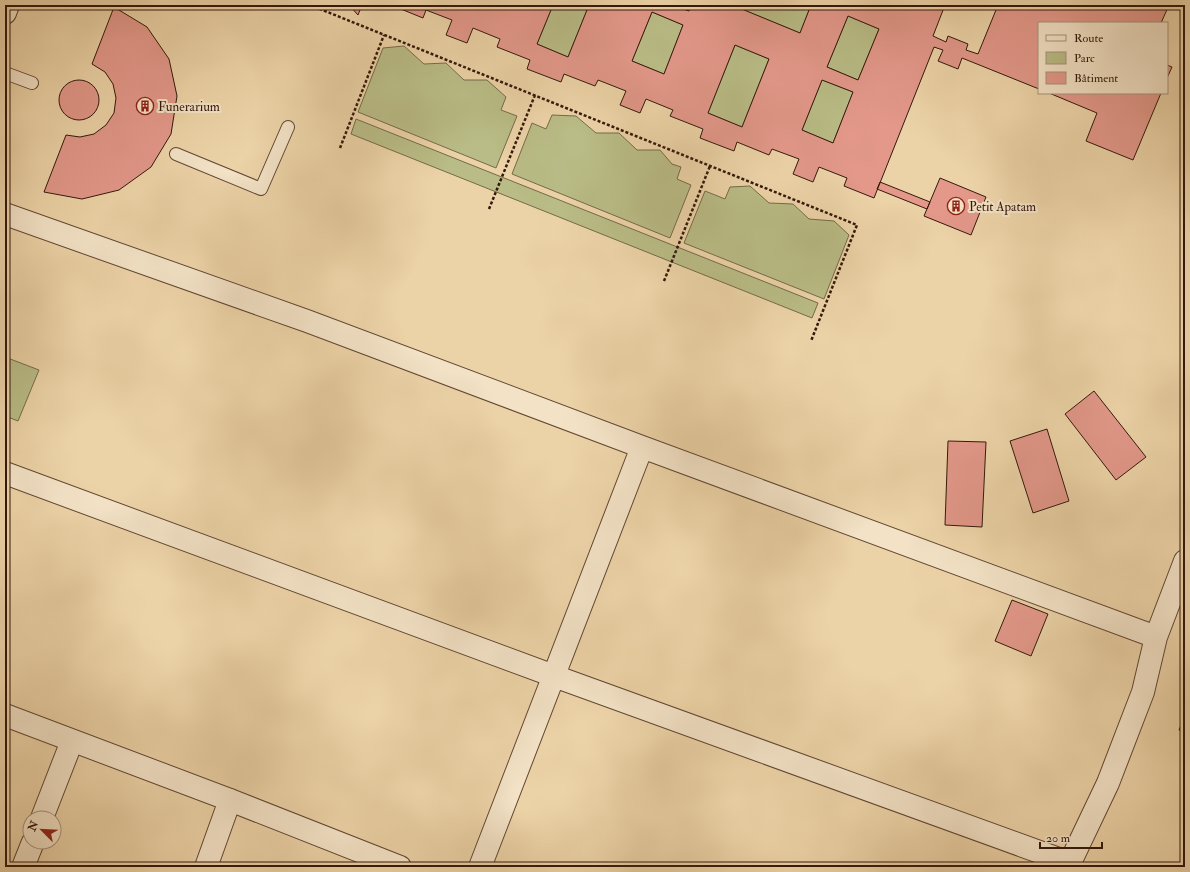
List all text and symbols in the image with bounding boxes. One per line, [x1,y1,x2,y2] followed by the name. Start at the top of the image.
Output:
[1038,22,1168,94] legend
[1074,31,1103,46] text: Route
[1074,51,1095,66] text: Parc
[1074,71,1118,86] text: Bâtiment
[135,96,155,116] building icon: Funerarium
[158,99,220,115] place label: Funerarium
[946,196,966,216] building icon: Petit Apatam
[969,199,1036,216] place label: Petit Apatam
[22,810,62,850] north arrow
[25,818,42,834] text: N
[1040,824,1102,850] scale bar
[1046,831,1071,846] text: 20 m

